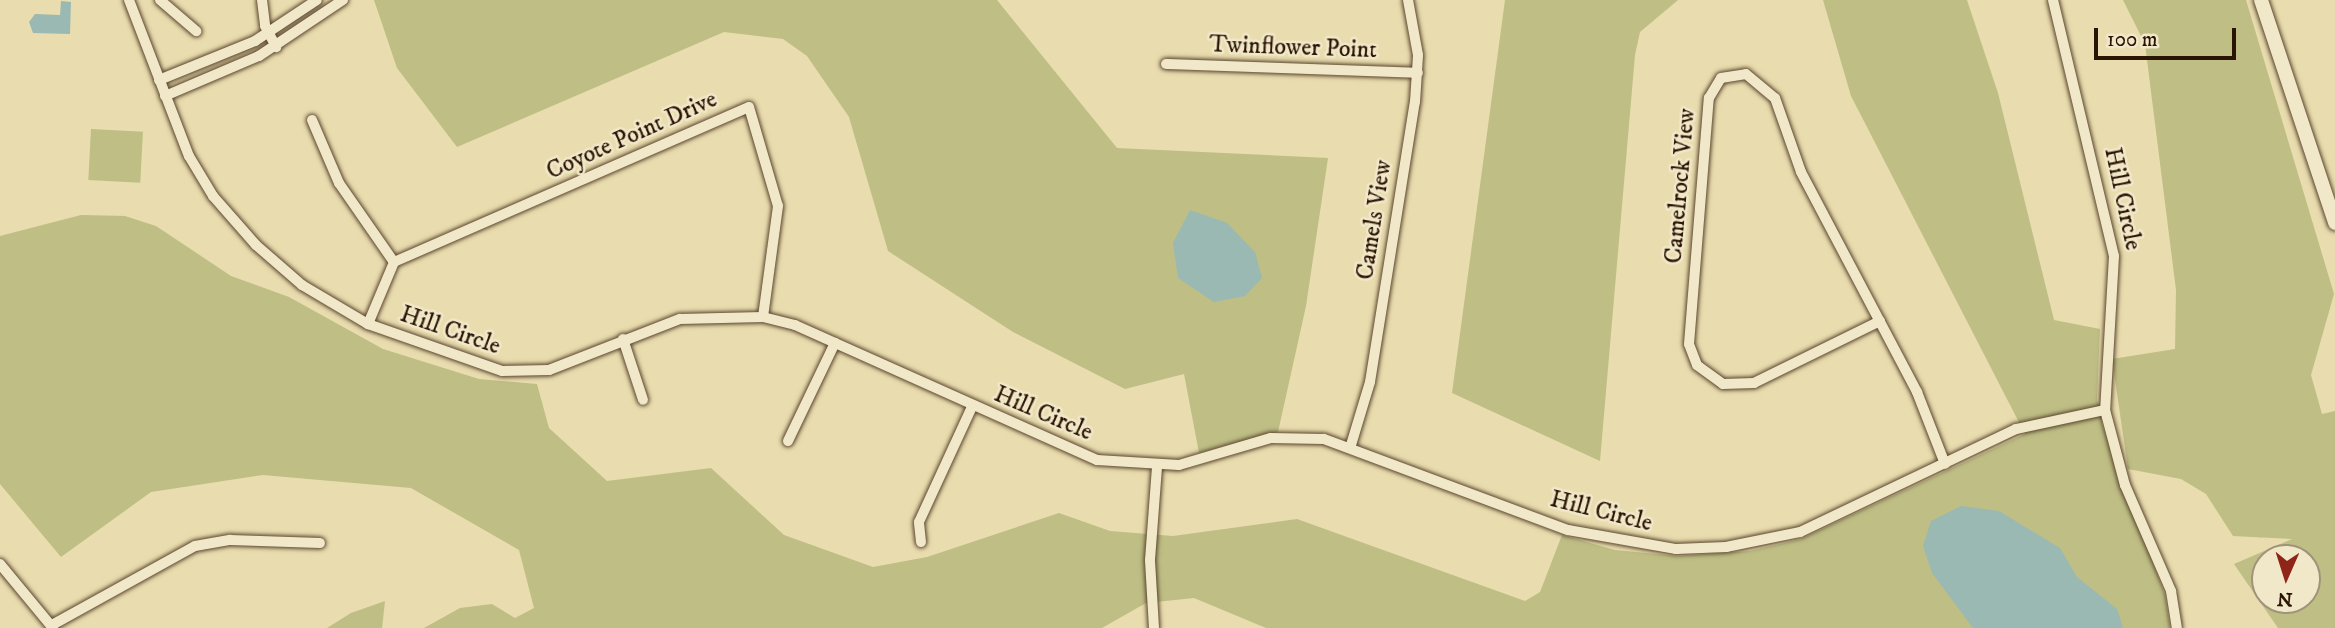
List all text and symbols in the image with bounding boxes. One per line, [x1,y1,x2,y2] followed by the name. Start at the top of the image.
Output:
[2097,14,2239,58] scale bar
[2107,27,2158,53] text: 100 m
[1209,31,1377,65] street label: Twinflower Point
[542,86,722,186] street label: Coyote Point Drive
[1660,107,1702,265] street label: Camelrock View
[2097,145,2147,253] street label: Hill Circle
[1351,158,1399,282] street label: Camels View
[396,300,504,362] street label: Hill Circle
[989,380,1097,448] street label: Hill Circle
[1547,485,1655,539] street label: Hill Circle
[2251,544,2321,614] north arrow
[2277,587,2293,610] text: N

